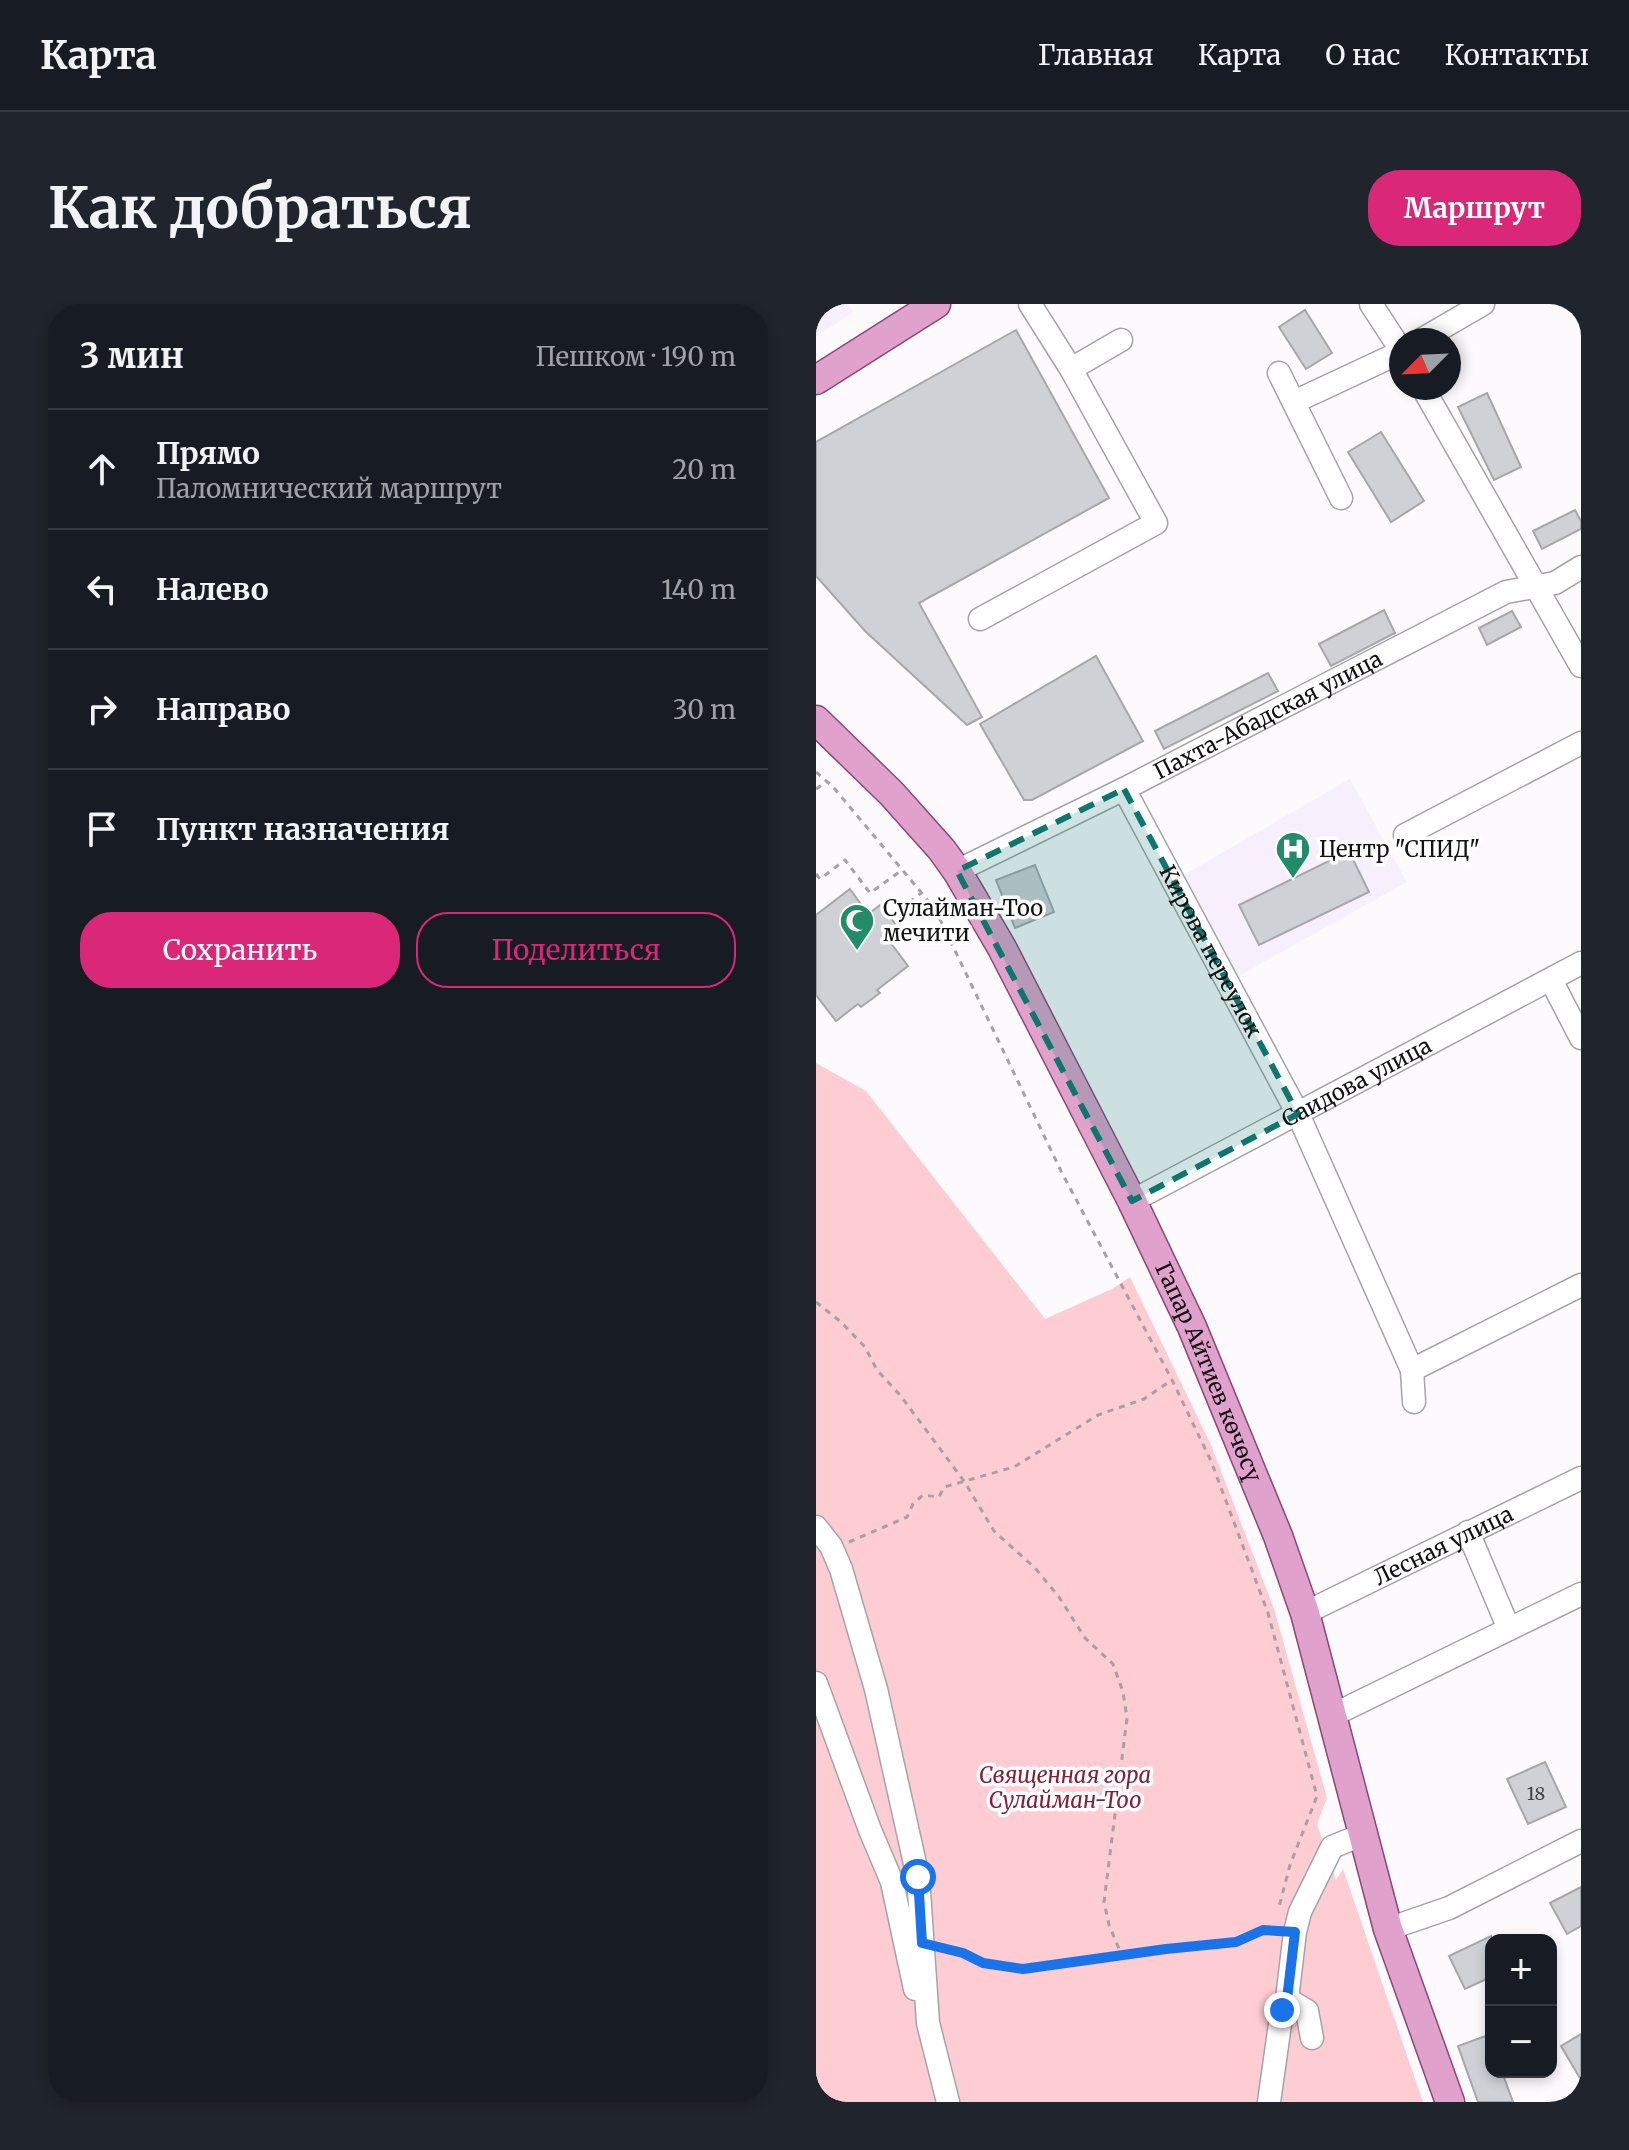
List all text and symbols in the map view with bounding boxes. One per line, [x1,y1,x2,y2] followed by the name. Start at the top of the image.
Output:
[40,32,157,79] text: Карта
[1038,37,1154,73] text: Главная
[1198,37,1281,73] text: Карта
[1325,37,1400,73] text: О нас
[1444,37,1589,73] text: Контакты
[1368,170,1581,246] button: Маршрут
[48,173,472,243] text: Как добраться
[1389,328,1461,400] north arrow
[80,335,184,377] text: 3 мин
[536,340,736,373] text: Пешком · 190 m
[156,434,260,472] text: Прямо
[80,447,124,491] icon: ahead
[672,453,736,486] text: 20 m
[156,472,502,505] text: Паломнический маршрут
[80,567,124,611] icon: left
[156,570,269,608] text: Налево
[661,573,736,606] text: 140 m
[1149,644,1387,785] street label: Пахта-Абадская улица
[80,687,124,731] icon: right
[156,690,290,728] text: Направо
[673,693,736,726] text: 30 m
[80,807,124,851] icon: arrive
[156,810,450,848] text: Пункт назначения
[1274,830,1312,880] hospital icon: Центр "СПИД"
[1319,835,1480,863] place label: Центр "СПИД"
[1153,860,1268,1042] street label: Кирова переулок
[883,894,1043,947] place label: Сулайман-Тоо мечити
[838,902,876,952] mosque icon: Сулайман-Тоо мечити
[80,912,400,988] button: Сохранить
[416,912,736,988] button: Поделиться
[1277,1031,1436,1133] street label: Саидова улица
[1149,1257,1268,1486] street label: Гапар Айтиев көчөсү
[1369,1499,1518,1591] street label: Лесная улица
[979,1761,1151,1814] park label: Священная гора Сулайман-Тоо
[1527,1782,1545,1805] house number: 18
[900,1859,936,1895] route start
[1485,1934,1557,2078] map controls
[1485,1934,1557,2006] button: +
[1264,1992,1300,2028] route end
[1485,2006,1557,2078] button: −

